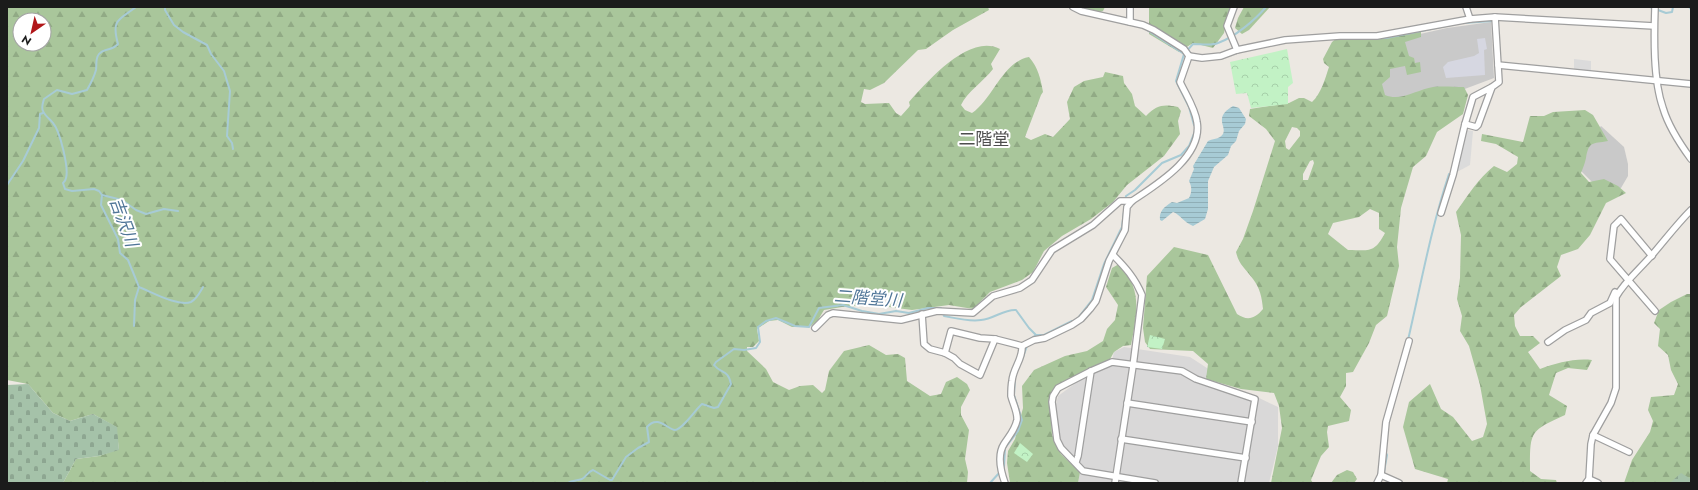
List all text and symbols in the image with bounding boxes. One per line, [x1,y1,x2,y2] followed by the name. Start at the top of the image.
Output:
[12,12,52,52] north arrow
[18,31,35,49] text: N
[959,127,1010,151] district label: 二階堂
[104,194,145,252] water label: 吉沢川
[833,284,905,312] water label: 二階堂川

